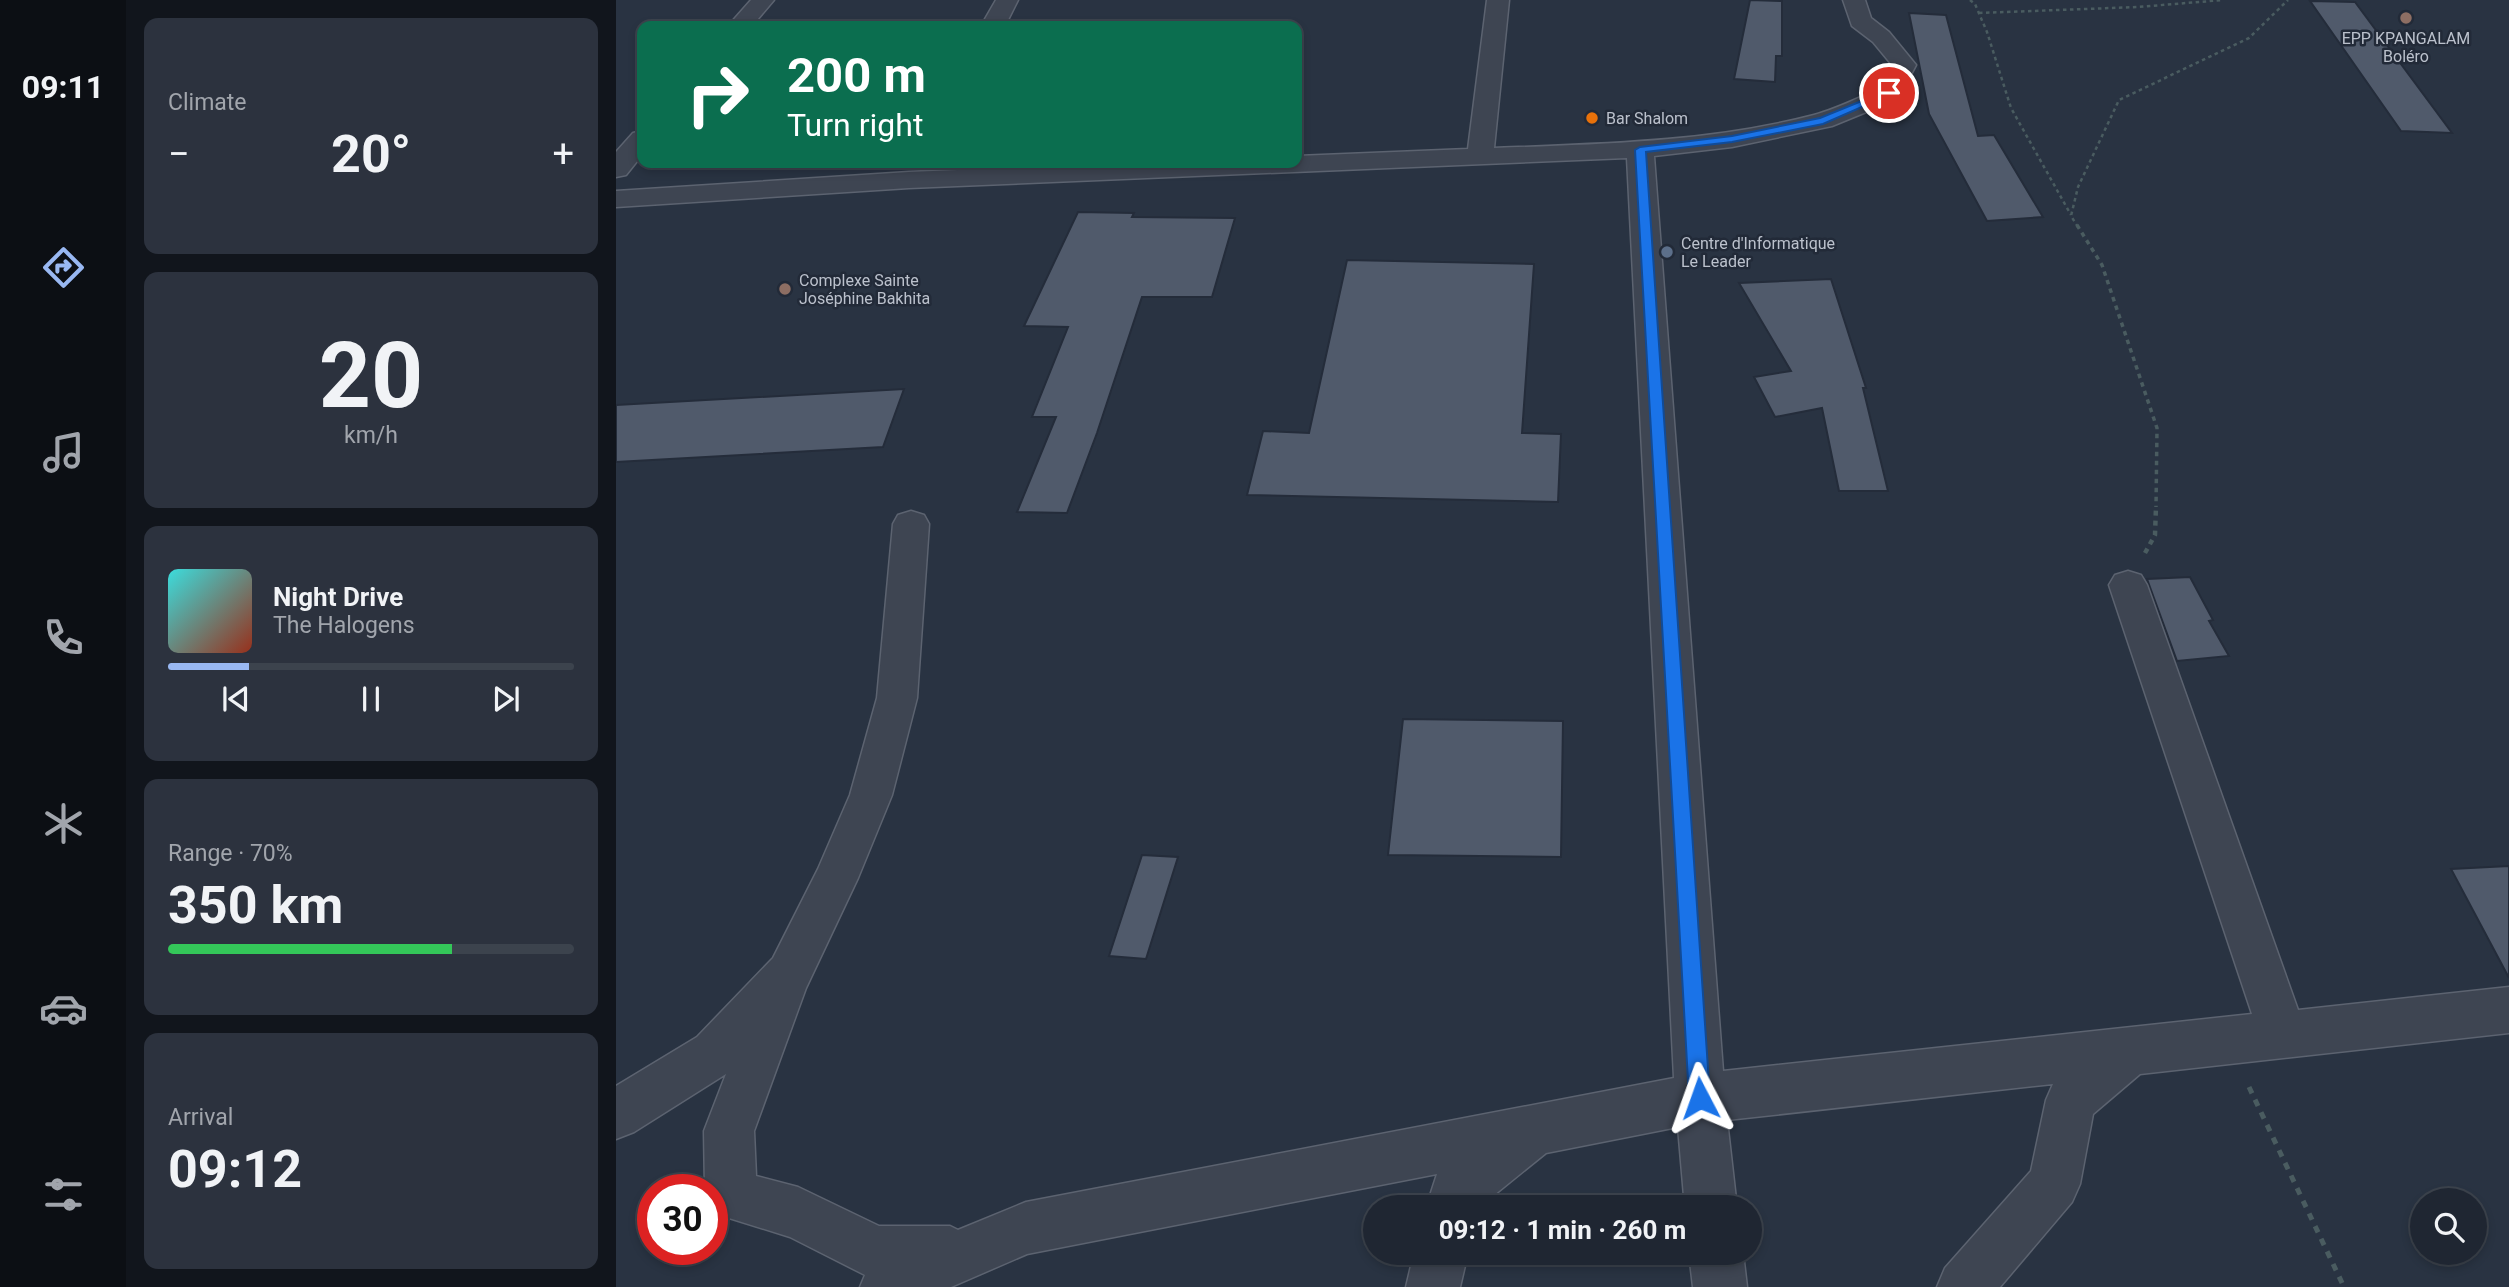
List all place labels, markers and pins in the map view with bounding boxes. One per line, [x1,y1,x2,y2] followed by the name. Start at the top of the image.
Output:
[2398,10,2414,26] marker: EPP KPANGALAM Boléro
[2342,29,2470,66] place label: EPP KPANGALAM Boléro
[1859,63,1919,123] pin
[1606,109,1688,128] place label: Bar Shalom
[1584,110,1600,126] marker: Bar Shalom
[1681,234,1835,271] place label: Centre d'Informatique Le Leader
[1659,244,1675,260] marker: Centre d'Informatique Le Leader
[799,271,930,308] place label: Complexe Sainte Joséphine Bakhita
[777,281,793,297] marker: Complexe Sainte Joséphine Bakhita

